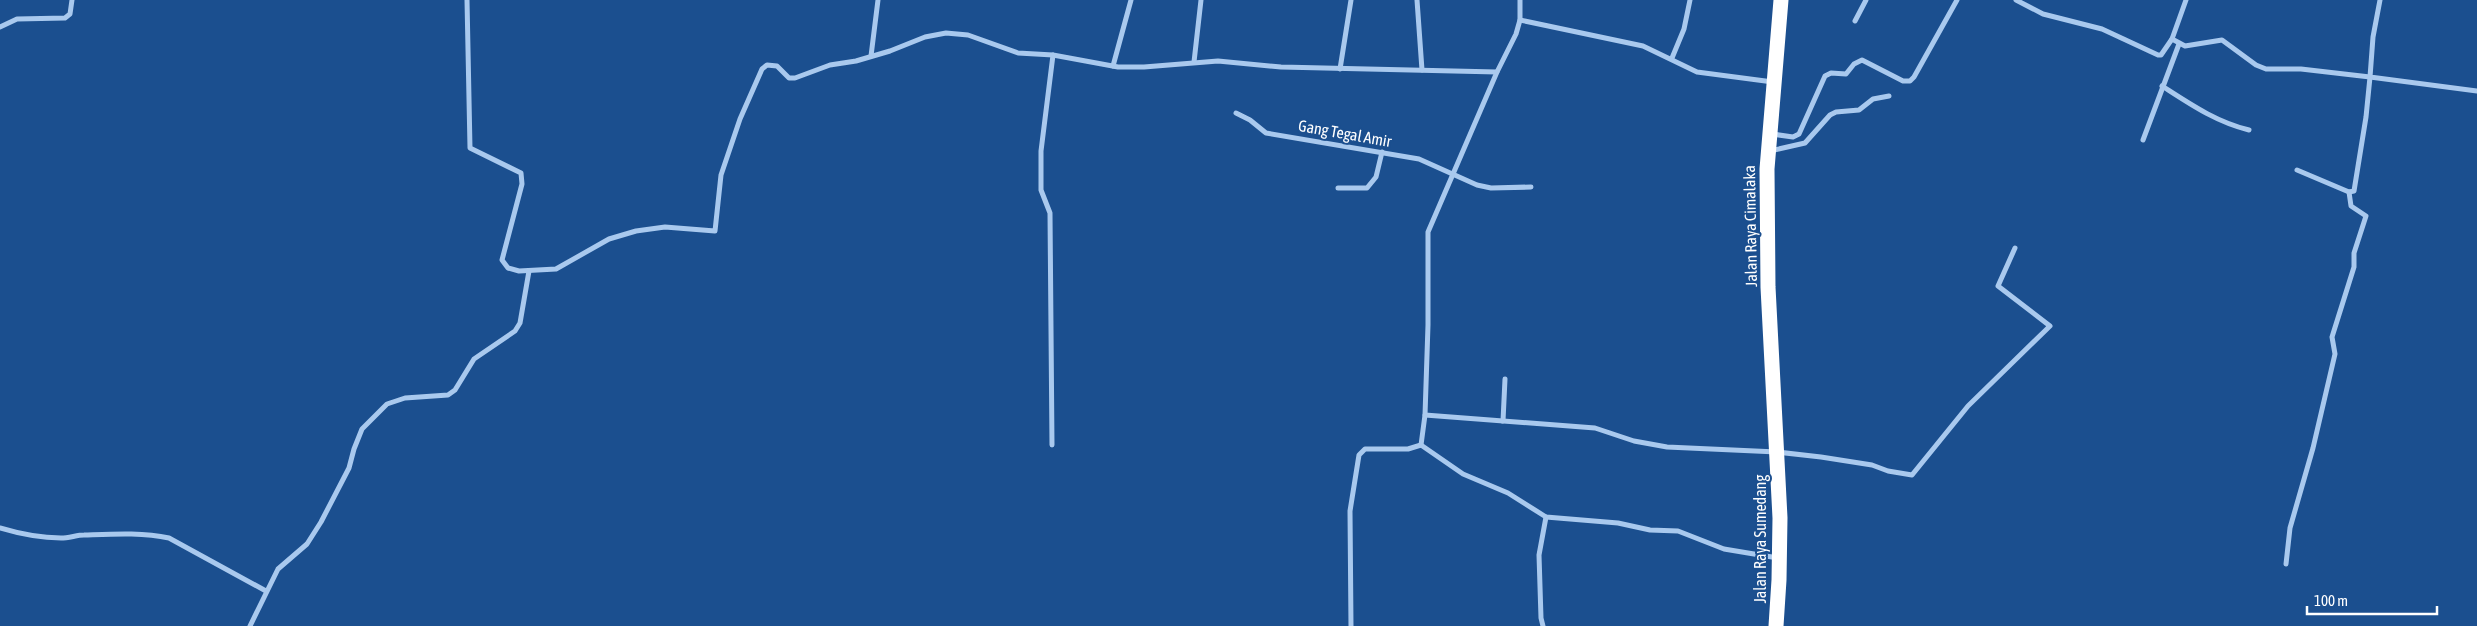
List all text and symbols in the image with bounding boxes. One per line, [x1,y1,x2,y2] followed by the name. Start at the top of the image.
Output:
[1297,116,1393,151] street label: Gang Tegal Amir
[1740,165,1761,287] street label: Jalan Raya Cimalaka
[1751,475,1770,603] street label: Jalan Raya Sumedang
[2307,584,2437,616] scale bar
[2314,592,2348,609] text: 100 m

